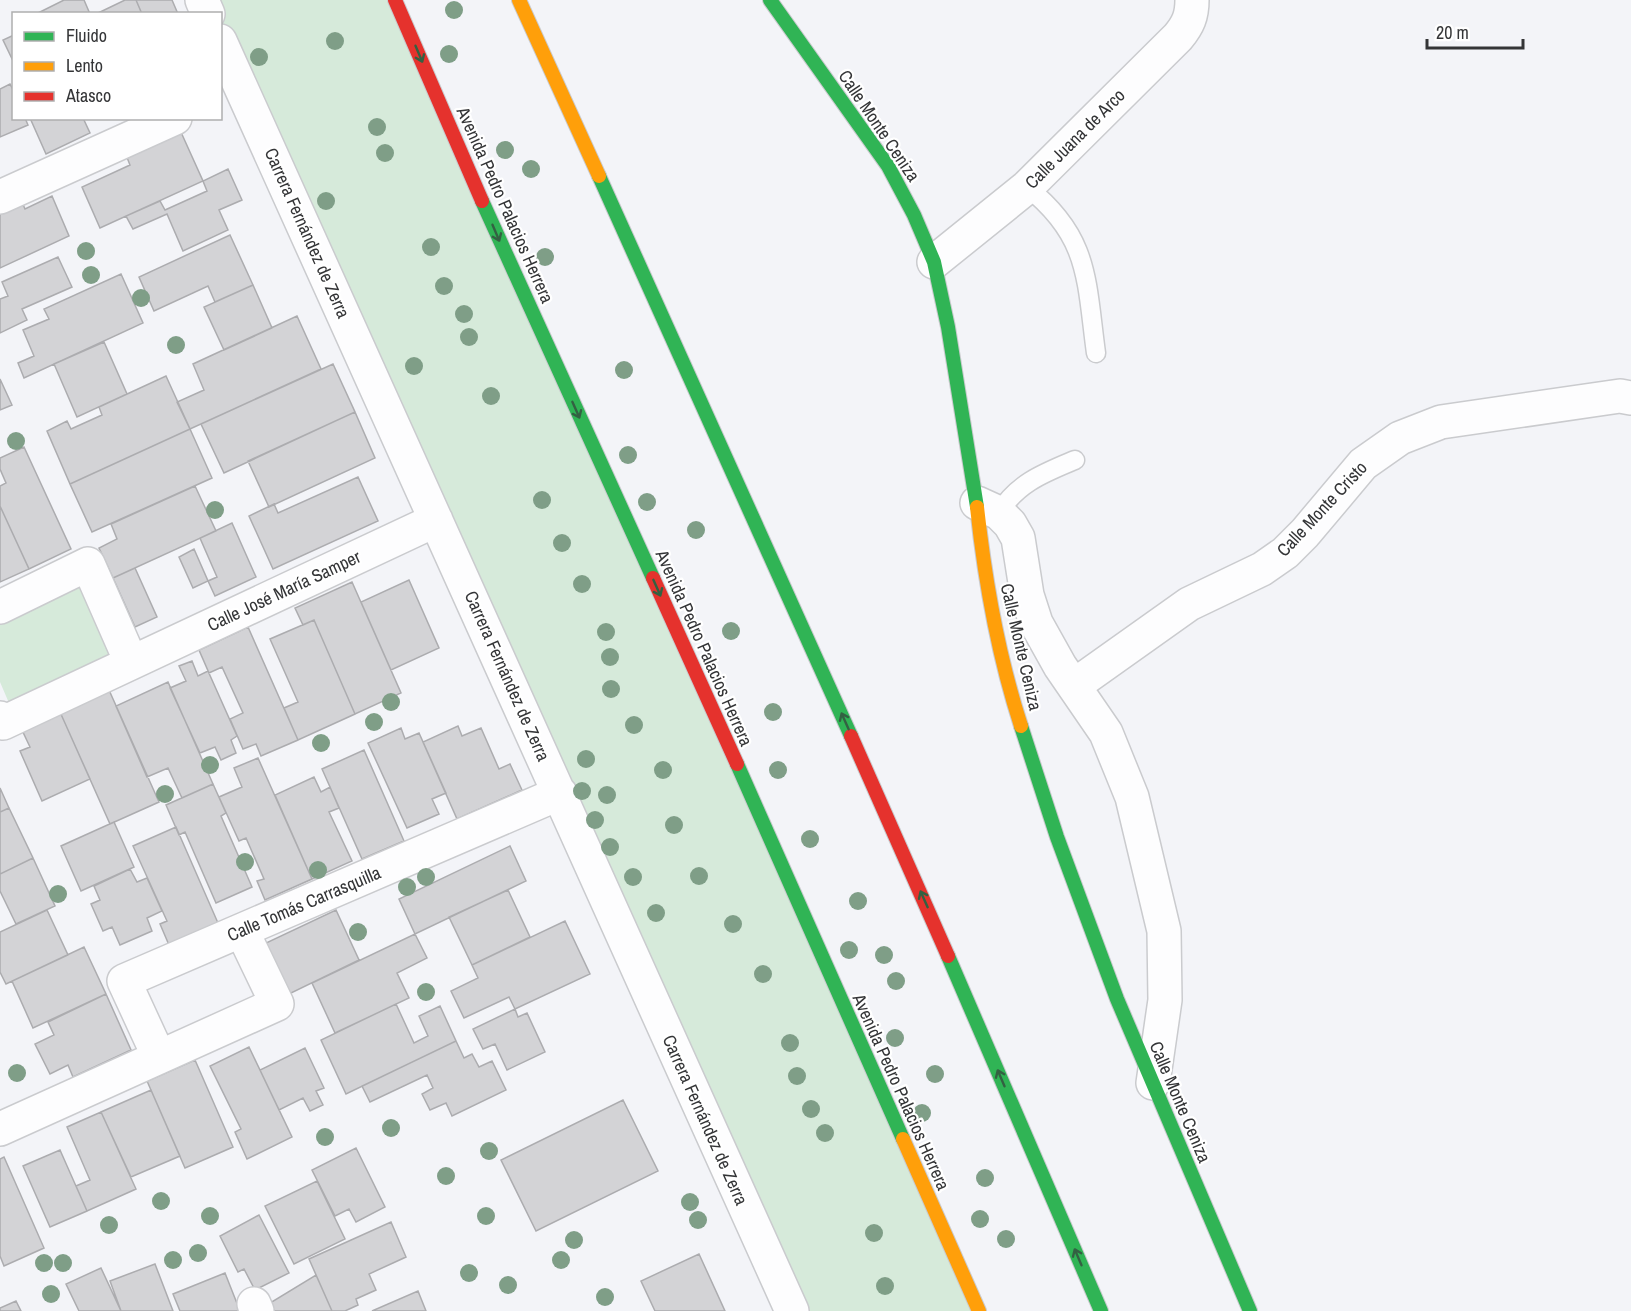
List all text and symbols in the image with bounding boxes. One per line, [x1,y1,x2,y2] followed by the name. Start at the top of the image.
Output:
[12,12,222,120] legend
[1427,12,1523,50] scale bar
[1436,20,1469,45] text: 20 m
[66,23,107,48] text: Fluido
[414,44,425,62] one-way arrow
[66,53,103,78] text: Lento
[833,65,926,186] street label: Calle Monte Ceniza
[65,83,111,108] text: Atasco
[1019,83,1130,194] street label: Calle Juana de Arco
[450,102,560,307] street label: Avenida Pedro Palacios Herrera
[259,144,356,322] street label: Carrera Fernández de Zerra
[491,223,502,241] one-way arrow
[571,401,583,419] one-way arrow
[1271,455,1372,562] street label: Calle Monte Cristo
[203,544,365,637] street label: Calle José María Samper
[649,545,759,750] street label: Avenida Pedro Palacios Herrera
[652,578,663,596] one-way arrow
[995,581,1048,713] street label: Calle Monte Ceniza
[459,587,556,765] street label: Carrera Fernández de Zerra
[838,712,849,730] one-way arrow
[223,860,384,947] street label: Calle Tomás Carrasquilla
[917,891,929,909] one-way arrow
[846,989,956,1194] street label: Avenida Pedro Palacios Herrera
[657,1031,754,1209] street label: Carrera Fernández de Zerra
[1144,1037,1217,1166] street label: Calle Monte Ceniza
[995,1070,1006,1088] one-way arrow
[1072,1249,1083,1267] one-way arrow

